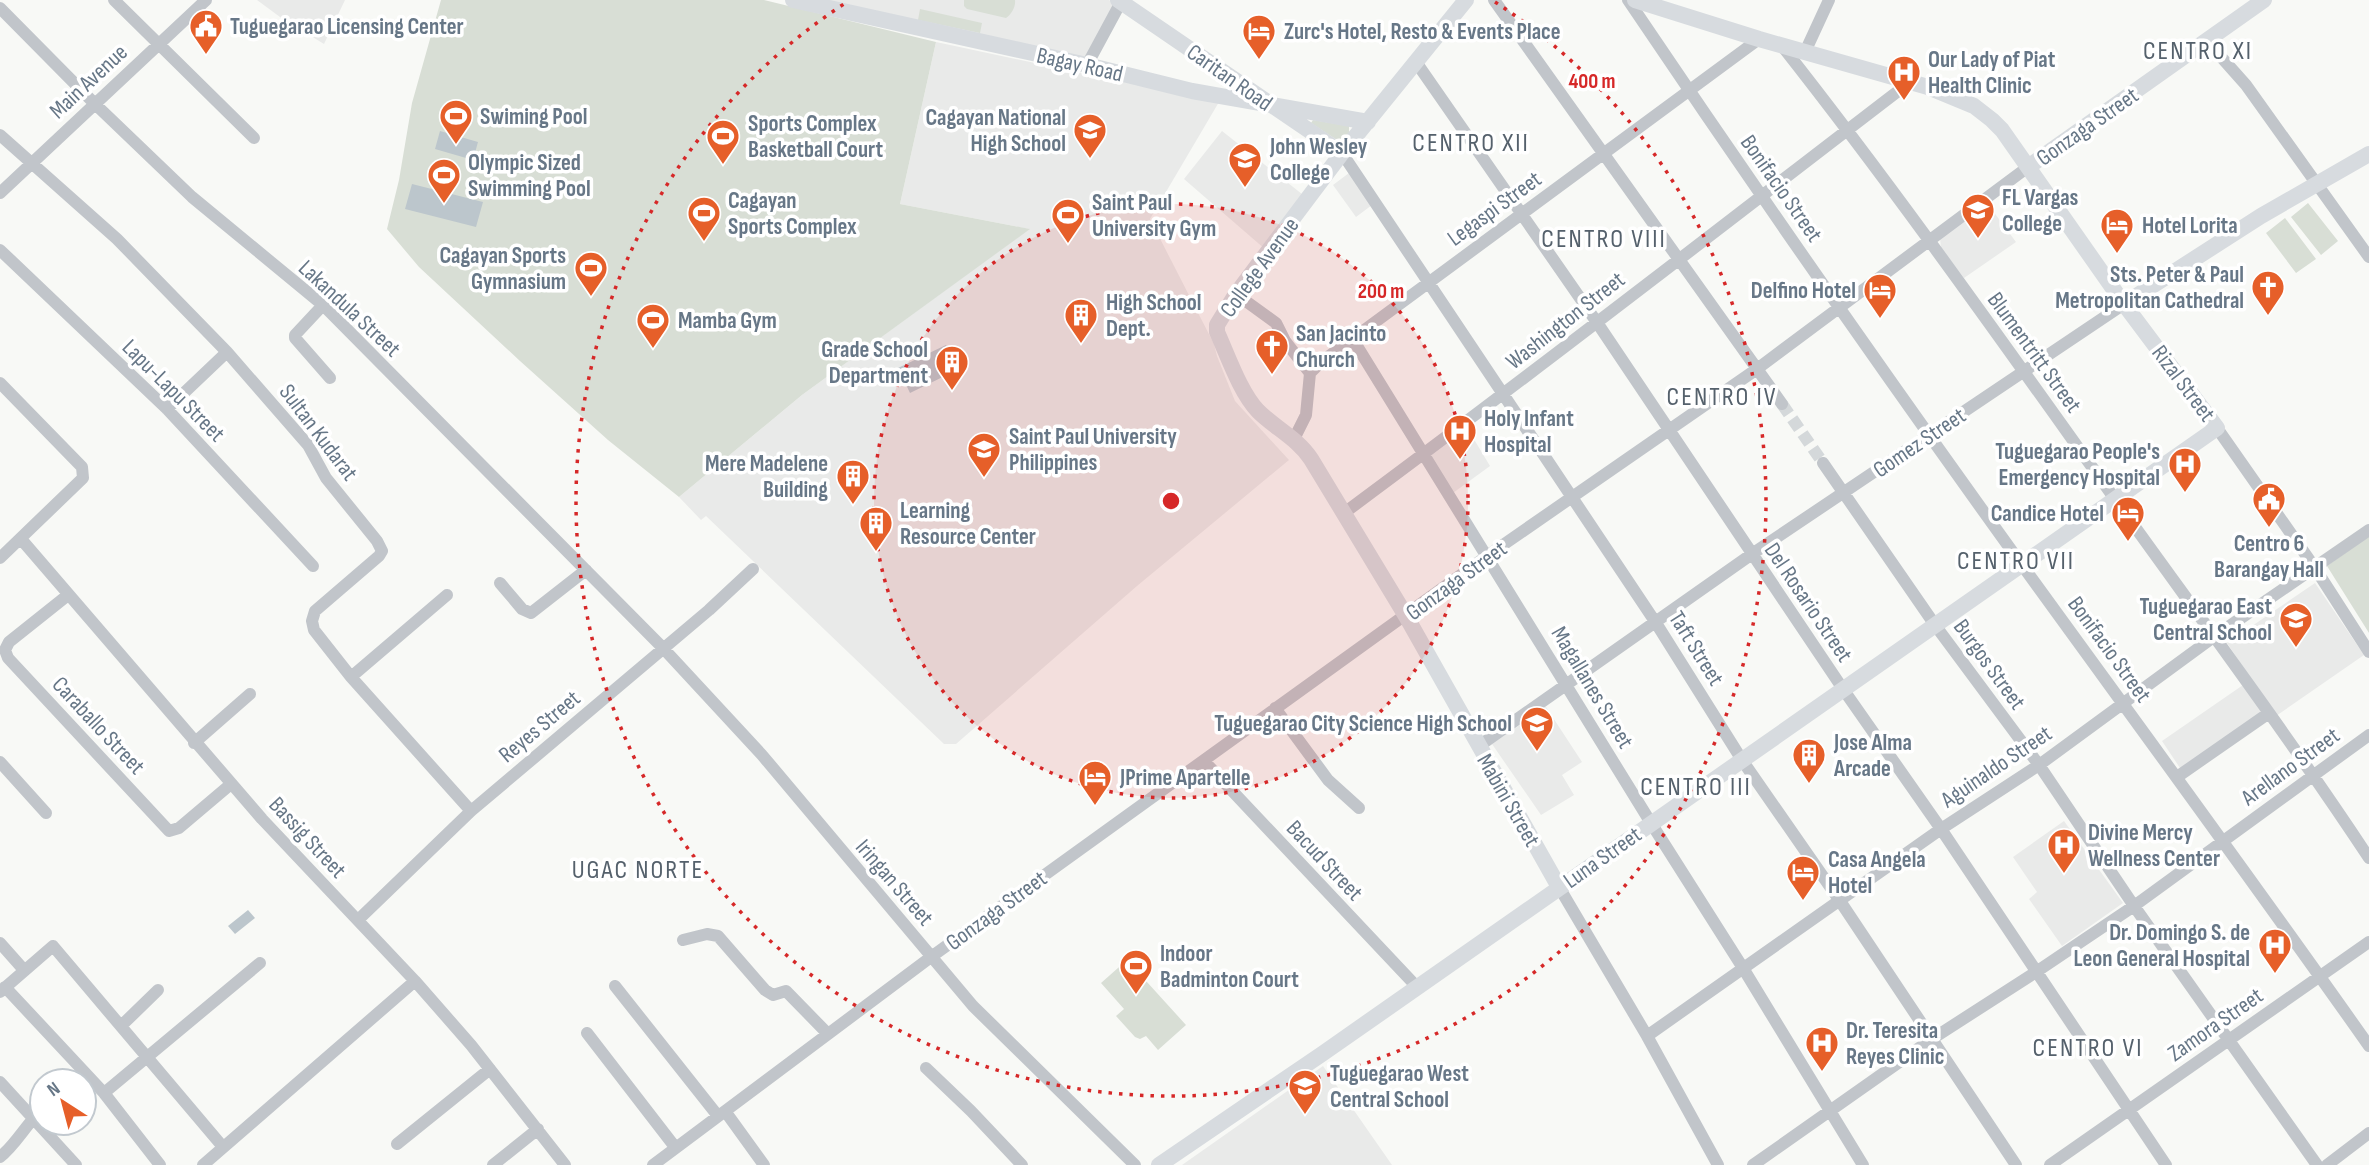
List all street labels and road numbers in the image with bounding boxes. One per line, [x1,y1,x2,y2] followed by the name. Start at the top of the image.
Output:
[1181,38,1278,117] street label: Caritan Road
[44,39,134,125] street label: Main Avenue
[1034,41,1126,88] street label: Bagay Road
[2031,82,2144,172] street label: Gonzaga Street
[1734,130,1828,248] street label: Bonifacio Street
[1442,165,1547,252] street label: Legaspi Street
[1214,212,1305,323] street label: College Avenue
[292,254,406,363] street label: Lakandula Street
[1501,266,1631,376] street label: Washington Street
[1981,287,2087,418] street label: Blumentritt Street
[116,334,230,448] street label: Lapu-Lapu Street
[2145,340,2221,427] street label: Rizal Street
[273,379,363,486] street label: Sultan Kudarat
[1868,402,1971,484] street label: Gomez Street
[1401,535,1513,627] street label: Gonzaga Street
[1758,538,1858,668] street label: Del Rosario Street
[2061,591,2157,708] street label: Bonifacio Street
[1662,606,1730,691] street label: Taft Street
[1947,614,2031,715] street label: Burgos Street
[1545,622,1639,754] street label: Magallanes Street
[46,671,151,780] street label: Caraballo Street
[493,685,586,769] street label: Reyes Street
[1935,720,2057,815] street label: Aguinaldo Street
[2235,722,2345,812] street label: Arellano Street
[1470,749,1546,852] street label: Mabini Street
[263,791,352,884] street label: Bassig Street
[1280,815,1369,907] street label: Bacud Street
[1558,821,1647,895] street label: Luna Street
[849,834,939,932] street label: Iringan Street
[941,865,1053,957] street label: Gonzaga Street
[2163,982,2269,1068] street label: Zamora Street

